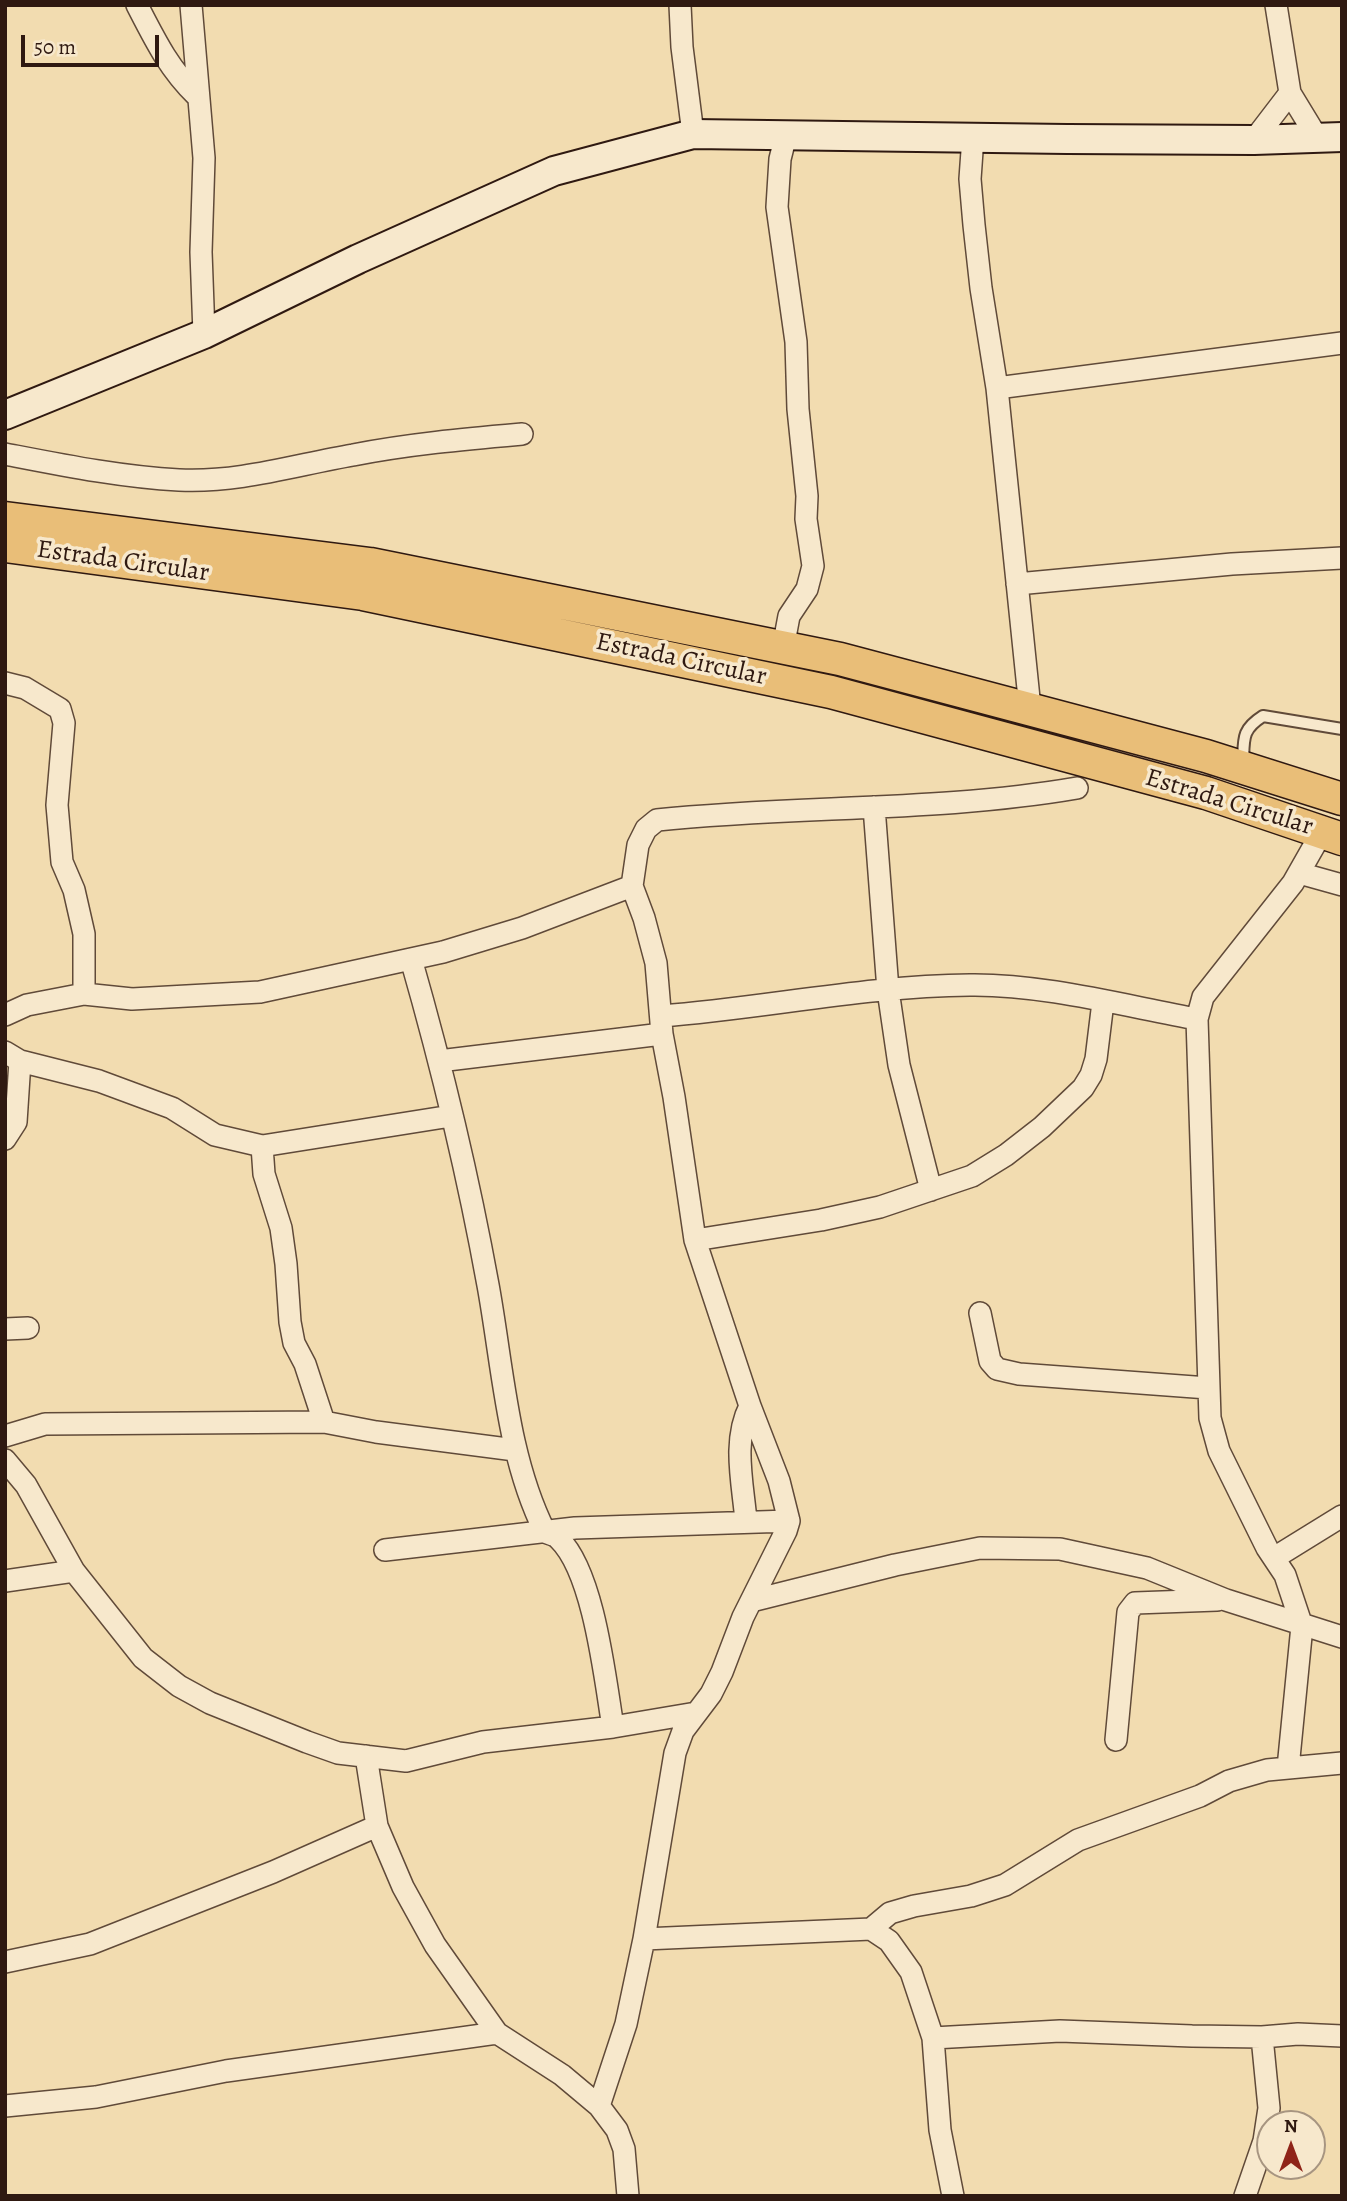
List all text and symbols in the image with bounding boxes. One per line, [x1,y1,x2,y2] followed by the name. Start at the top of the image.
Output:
[24,21,163,65] scale bar
[34,33,76,61] text: 50 m
[35,534,211,590] street label: Estrada Circular
[593,627,769,693] street label: Estrada Circular
[1141,763,1317,843] street label: Estrada Circular
[1256,2110,1326,2180] north arrow
[1284,2113,1298,2139] text: N

